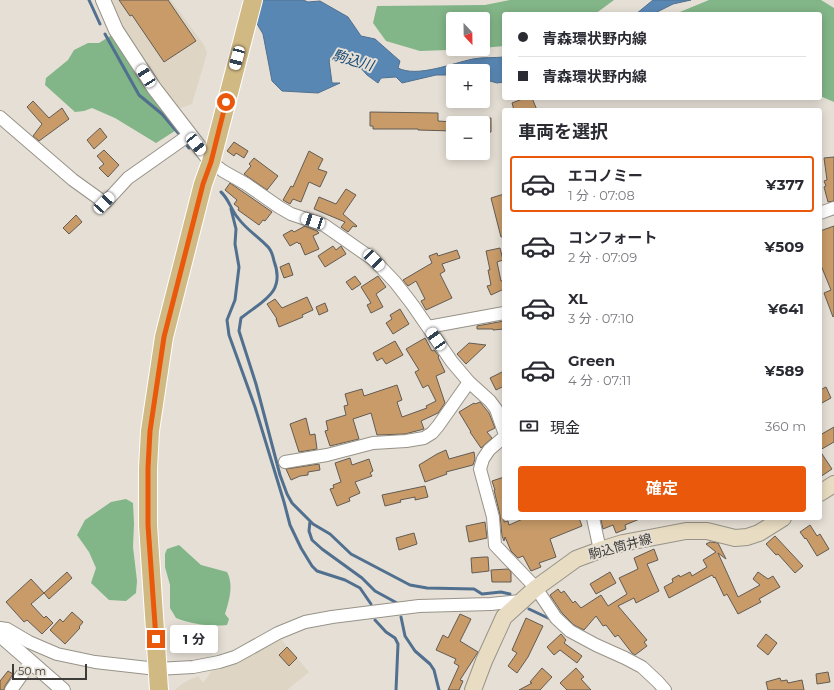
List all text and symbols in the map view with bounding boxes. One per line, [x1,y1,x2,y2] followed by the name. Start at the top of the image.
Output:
[446,12,490,56] north arrow
[446,12,490,160] map controls
[542,29,647,48] text: 青森環状野内線
[228,45,246,71] car
[330,46,378,75] water label: 駒込川
[134,63,158,89] car
[446,64,490,108] button: +
[542,67,647,86] text: 青森環状野内線
[217,93,235,111] route start
[446,116,490,160] button: −
[518,121,608,143] text: 車両を選択
[184,131,208,157] car
[520,166,556,202] icon: car
[568,166,643,185] text: エコノミー
[765,175,804,194] text: ¥377
[568,187,635,203] text: 1 分 · 07:08
[91,190,117,216] car
[300,212,326,230] car
[520,228,556,264] icon: car
[568,228,658,247] text: コンフォート
[764,237,804,256] text: ¥509
[361,247,387,273] car
[568,249,637,265] text: 2 分 · 07:09
[568,289,587,308] text: XL
[520,290,556,326] icon: car
[768,299,804,318] text: ¥641
[568,310,634,326] text: 3 分 · 07:10
[424,326,448,352] car
[568,351,615,370] text: Green
[520,352,556,388] icon: car
[765,361,804,380] text: ¥589
[568,372,631,388] text: 4 分 · 07:11
[518,415,540,437] icon: cash
[550,418,580,437] text: 現金
[765,418,806,434] text: 360 m
[518,466,806,512] button: 確定
[587,530,653,562] street label: 駒込筒井線
[170,625,218,653] callout: 1 分
[147,630,165,648] route end
[183,631,205,647] text: 1 分
[12,662,87,681] scale bar
[18,664,46,678] text: 50 m

